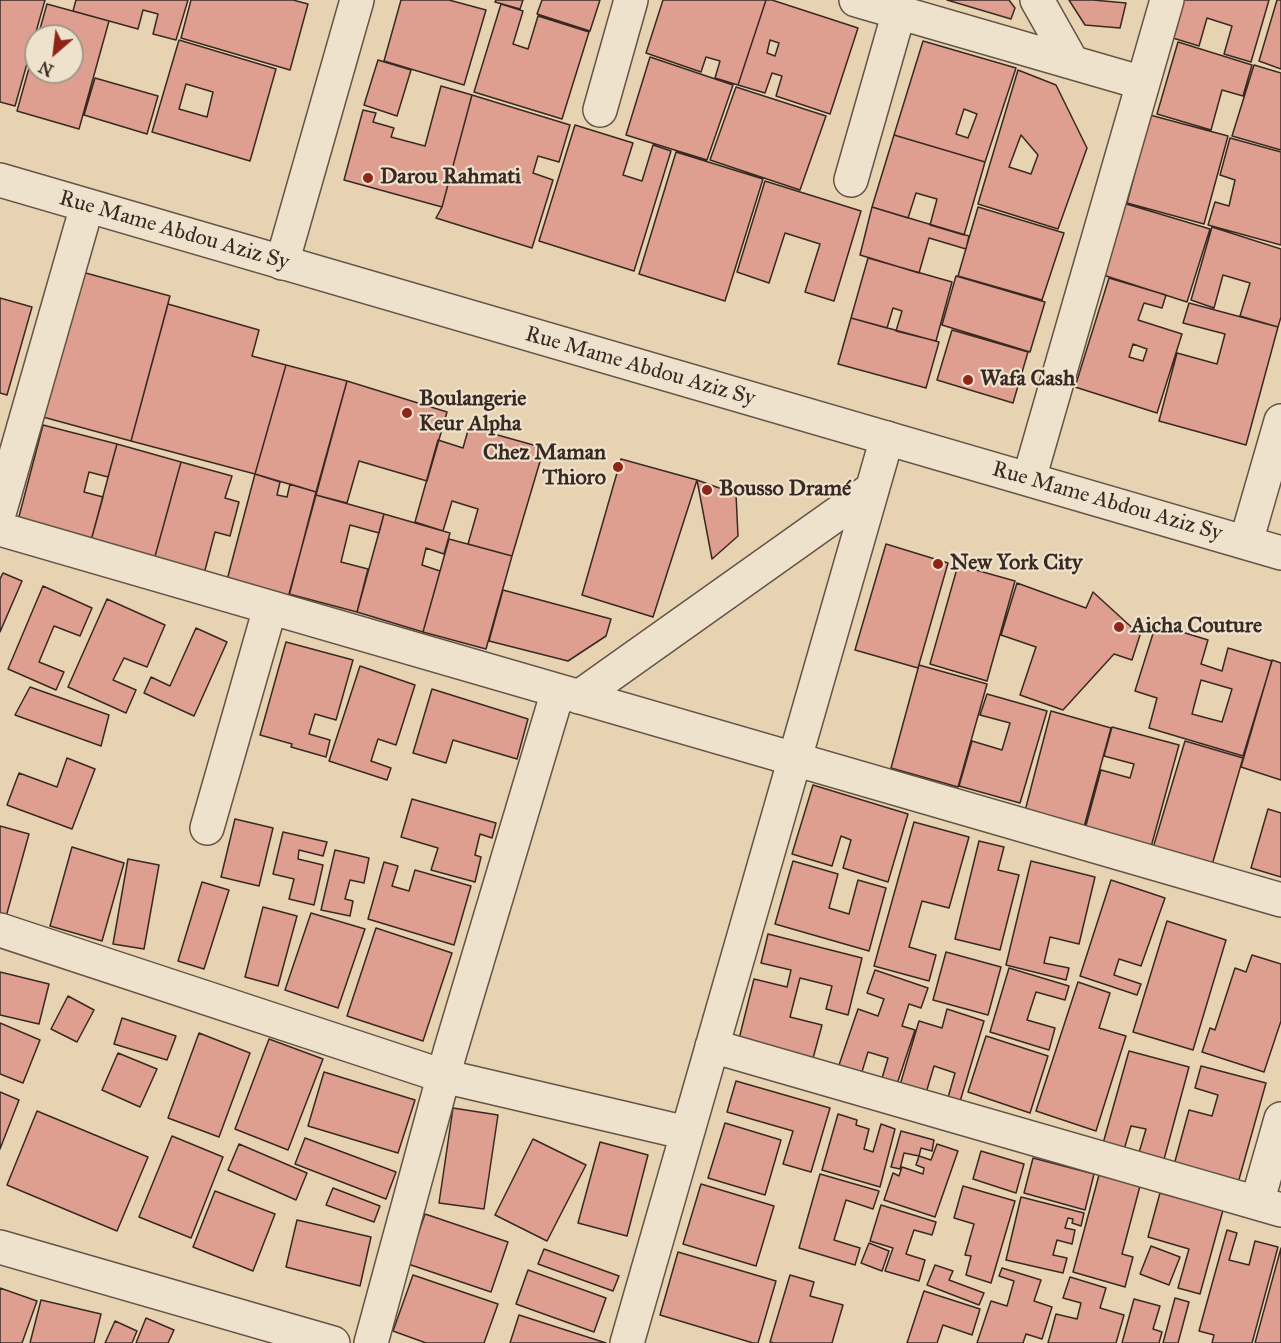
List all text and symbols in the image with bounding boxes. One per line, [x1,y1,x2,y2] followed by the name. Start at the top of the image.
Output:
[24,24,84,84] north arrow
[36,57,57,80] text: N
[380,165,521,191] place label: Darou Rahmati
[361,171,375,185] marker: Darou Rahmati
[56,185,292,277] street label: Rue Mame Abdou Aziz Sy
[522,321,758,413] street label: Rue Mame Abdou Aziz Sy
[980,367,1075,393] place label: Wafa Cash
[961,373,975,387] marker: Wafa Cash
[419,387,526,439] place label: Boulangerie Keur Alpha
[400,406,414,420] marker: Boulangerie Keur Alpha
[483,441,606,493] place label: Chez Maman Thioro
[989,456,1225,548] street label: Rue Mame Abdou Aziz Sy
[611,460,625,474] marker: Chez Maman Thioro
[719,477,851,503] place label: Bousso Dramé
[700,483,714,497] marker: Bousso Dramé
[950,551,1082,577] place label: New York City
[931,557,945,571] marker: New York City
[1131,614,1262,640] place label: Aicha Couture
[1112,620,1126,634] marker: Aicha Couture

